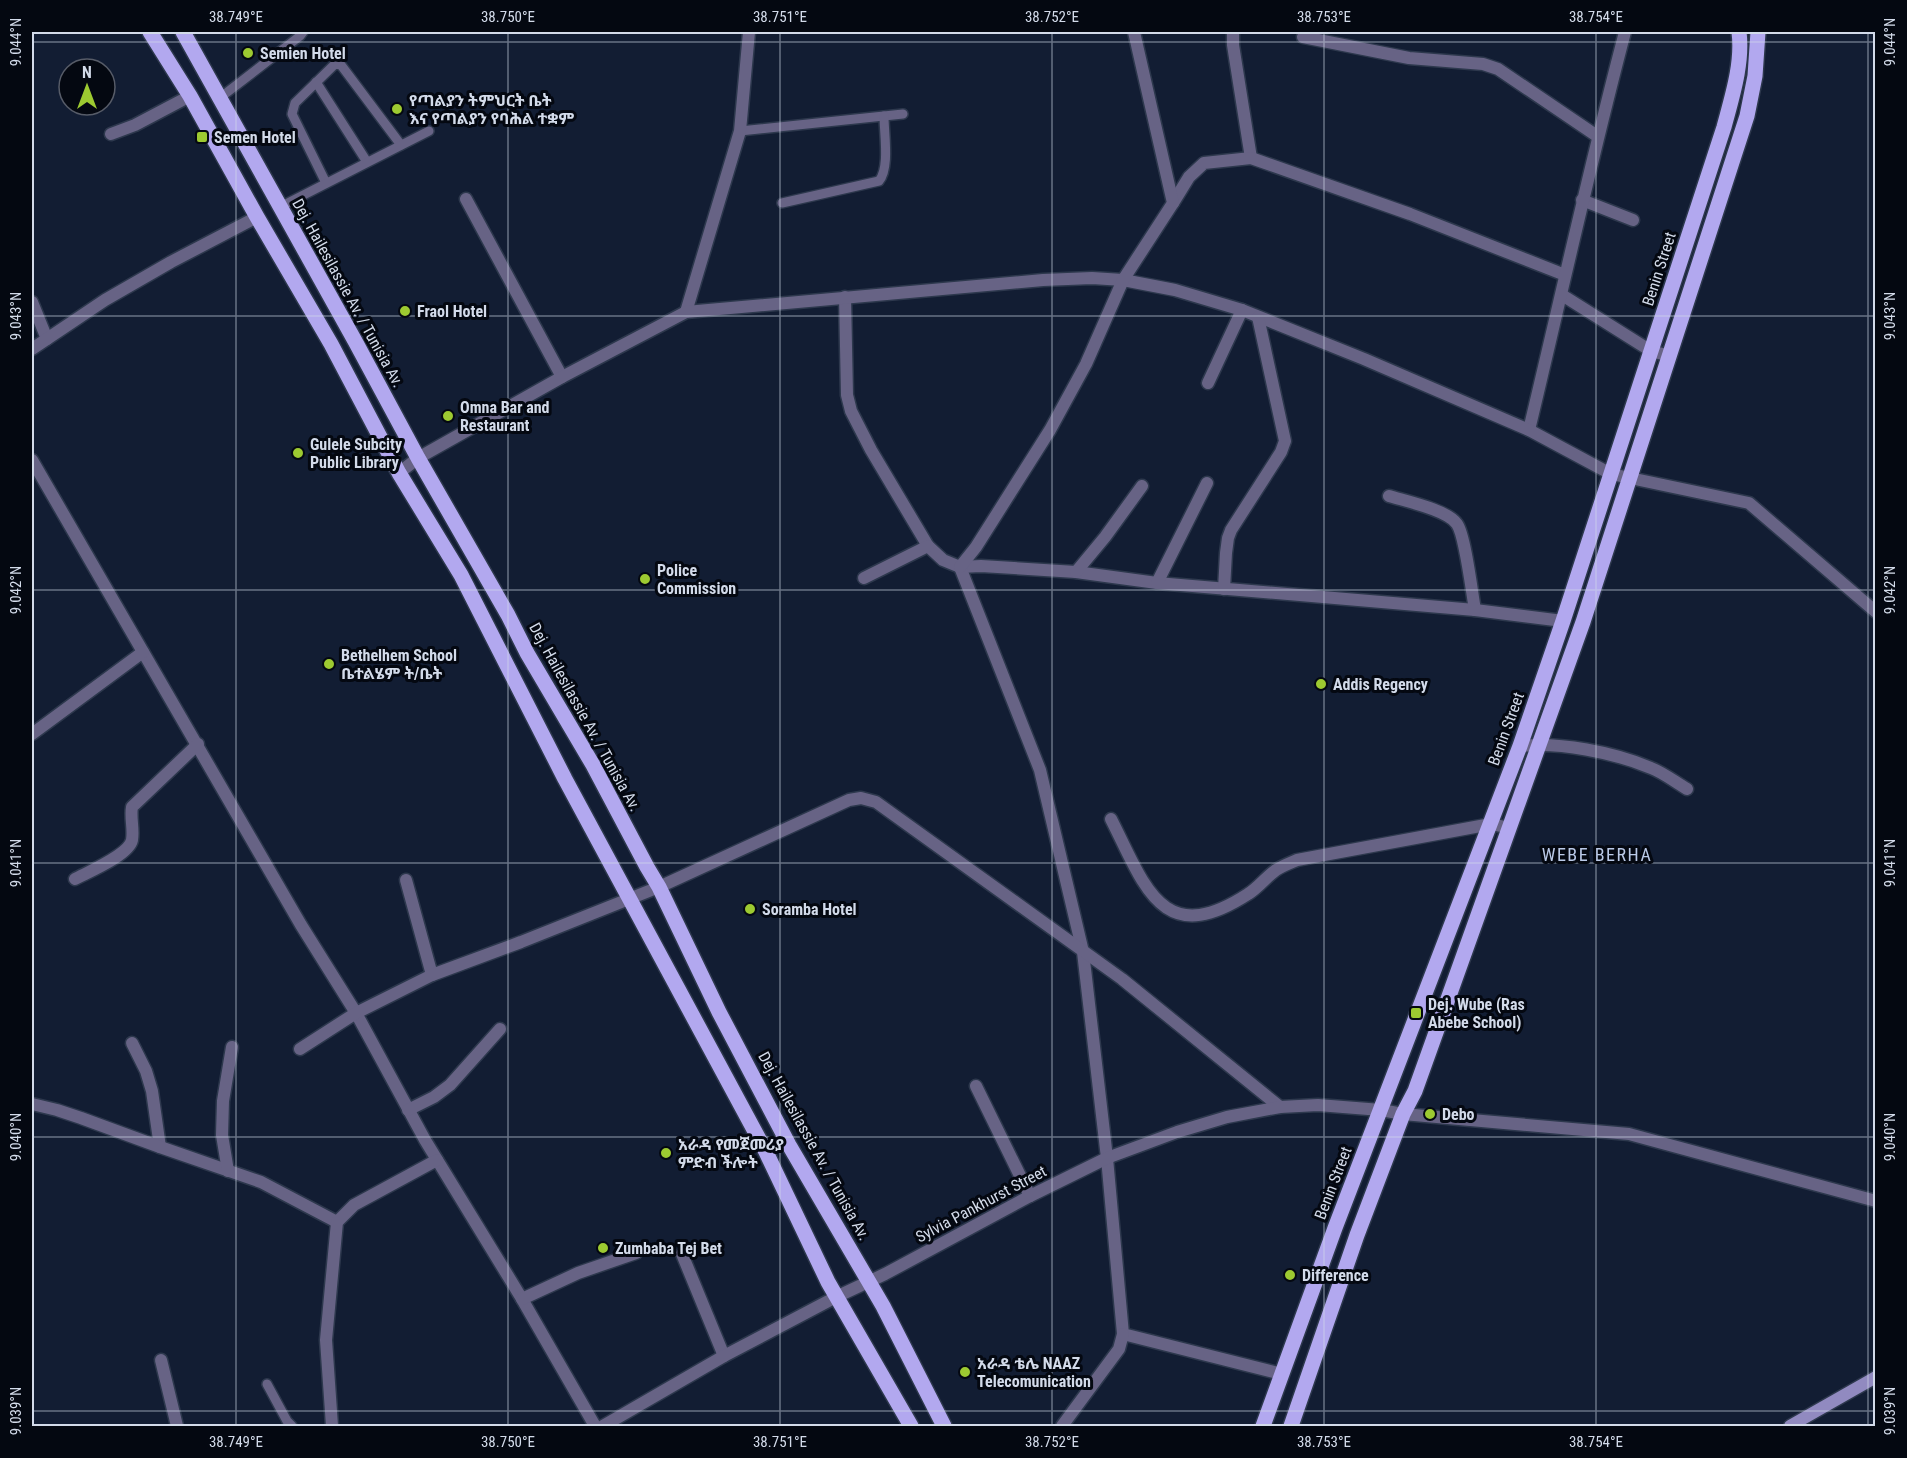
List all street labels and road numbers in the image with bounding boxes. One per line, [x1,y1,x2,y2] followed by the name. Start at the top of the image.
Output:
[288,196,408,390] street label: Dej. Hailesilassie Av. / Tunisia Av.
[1638,229,1680,308] street label: Benin Street
[525,620,645,814] street label: Dej. Hailesilassie Av. / Tunisia Av.
[1484,690,1528,768] street label: Benin Street
[754,1049,874,1243] street label: Dej. Hailesilassie Av. / Tunisia Av.
[1310,1144,1356,1222] street label: Benin Street
[912,1161,1050,1247] street label: Sylvia Pankhurst Street

